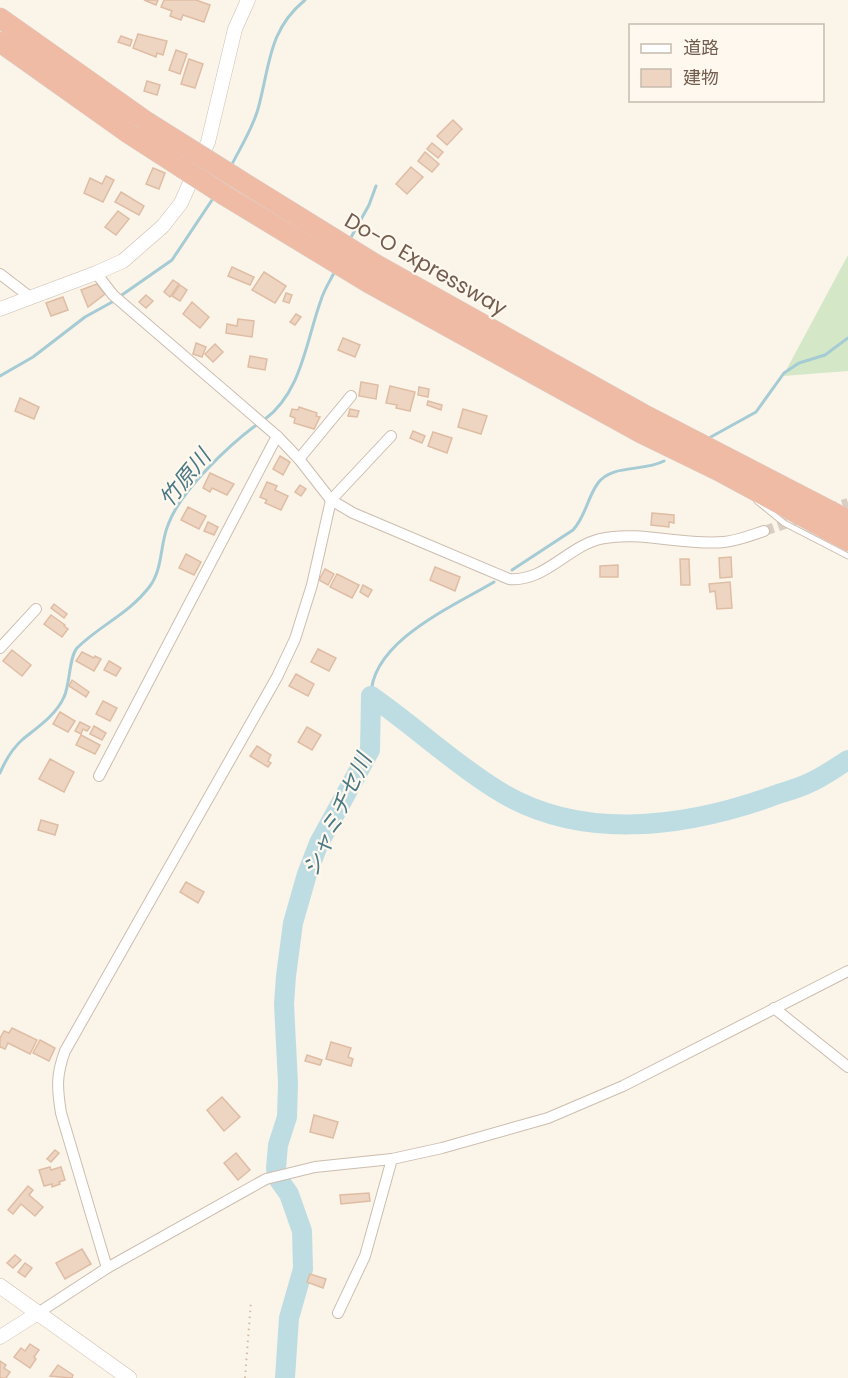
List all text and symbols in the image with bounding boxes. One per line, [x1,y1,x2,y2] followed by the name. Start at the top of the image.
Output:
[629,24,824,102] legend
[683,35,719,60] text: 道路
[683,65,719,90] text: 建物
[340,206,513,322] street label: Do-O Expressway
[152,441,219,513] water label: 竹原川
[295,747,380,881] water label: シャミチセ川

